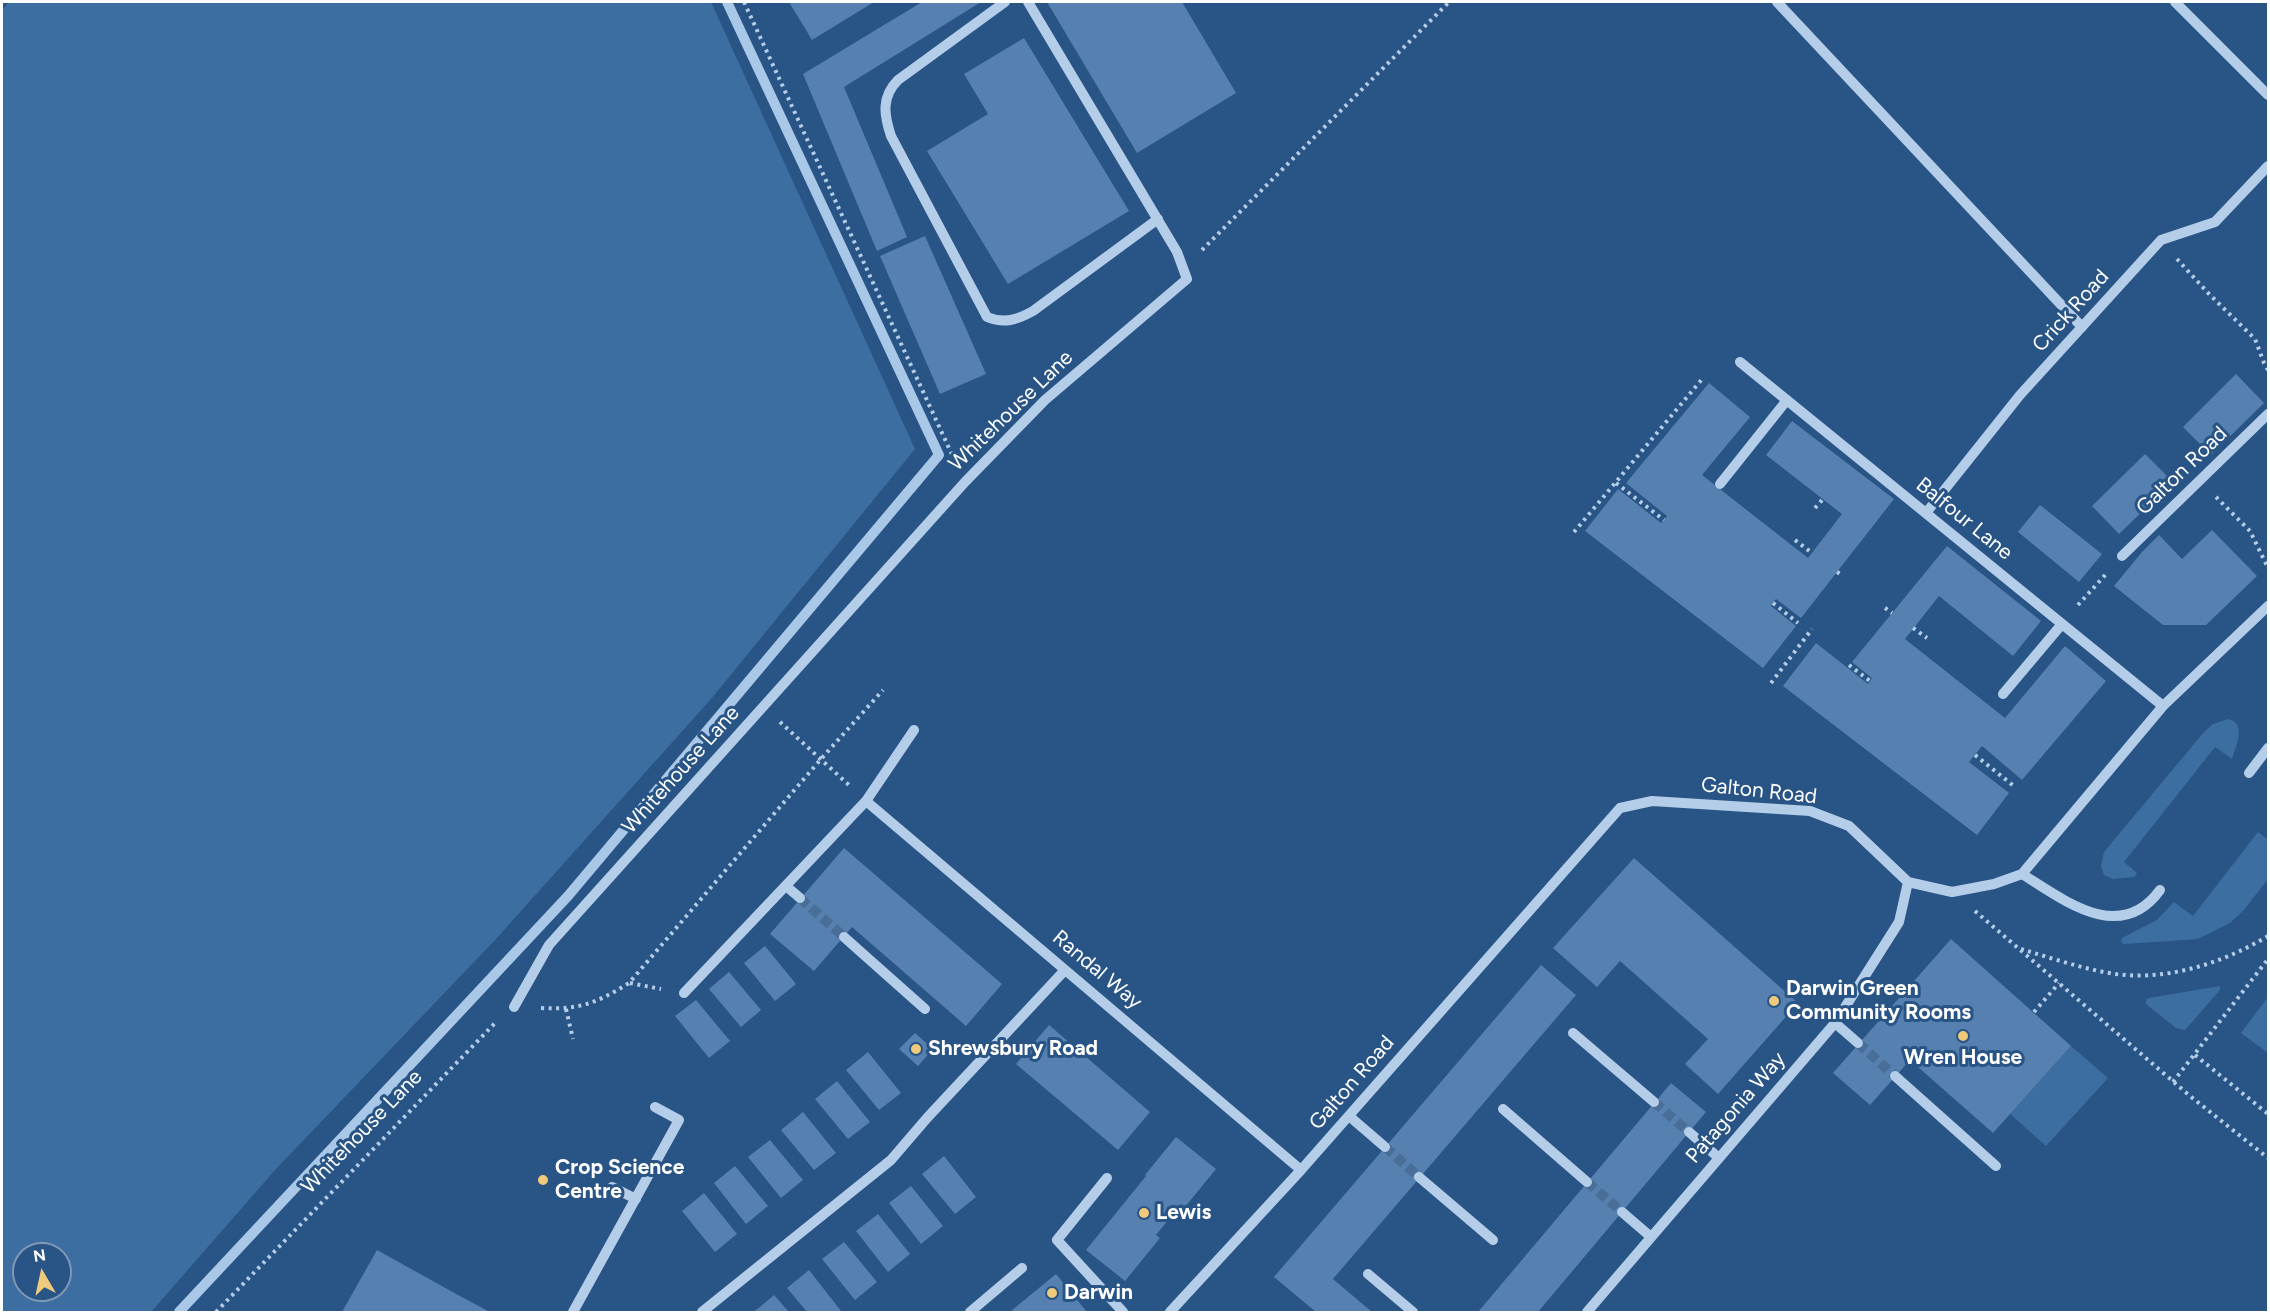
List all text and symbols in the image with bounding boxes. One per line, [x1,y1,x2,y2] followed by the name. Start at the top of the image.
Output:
[2027,265,2115,357] street label: Crick Road
[944,345,1078,477] street label: Whitehouse Lane
[2131,421,2233,521] street label: Galton Road
[1911,472,2017,566] street label: Balfour Lane
[617,701,745,839] street label: Whitehouse Lane
[1700,772,1818,810] street label: Galton Road
[1047,925,1147,1015] street label: Randal Way
[1786,976,1971,1026] place label: Darwin Green Community Rooms
[1767,994,1781,1008] marker: Darwin Green Community Rooms
[1956,1029,1970,1043] marker: Wren House
[1304,1031,1400,1135] street label: Galton Road
[928,1036,1098,1062] place label: Shrewsbury Road
[909,1042,923,1056] marker: Shrewsbury Road
[1904,1045,2022,1071] place label: Wren House
[1681,1047,1791,1169] street label: Patagonia Way
[296,1065,428,1199] street label: Whitehouse Lane
[555,1155,684,1205] place label: Crop Science Centre
[536,1173,550,1187] marker: Crop Science Centre
[1156,1200,1211,1226] place label: Lewis
[1137,1206,1151,1220] marker: Lewis
[12,1242,72,1302] north arrow
[32,1245,47,1266] text: N
[1064,1280,1133,1306] place label: Darwin
[1045,1286,1059,1300] marker: Darwin

